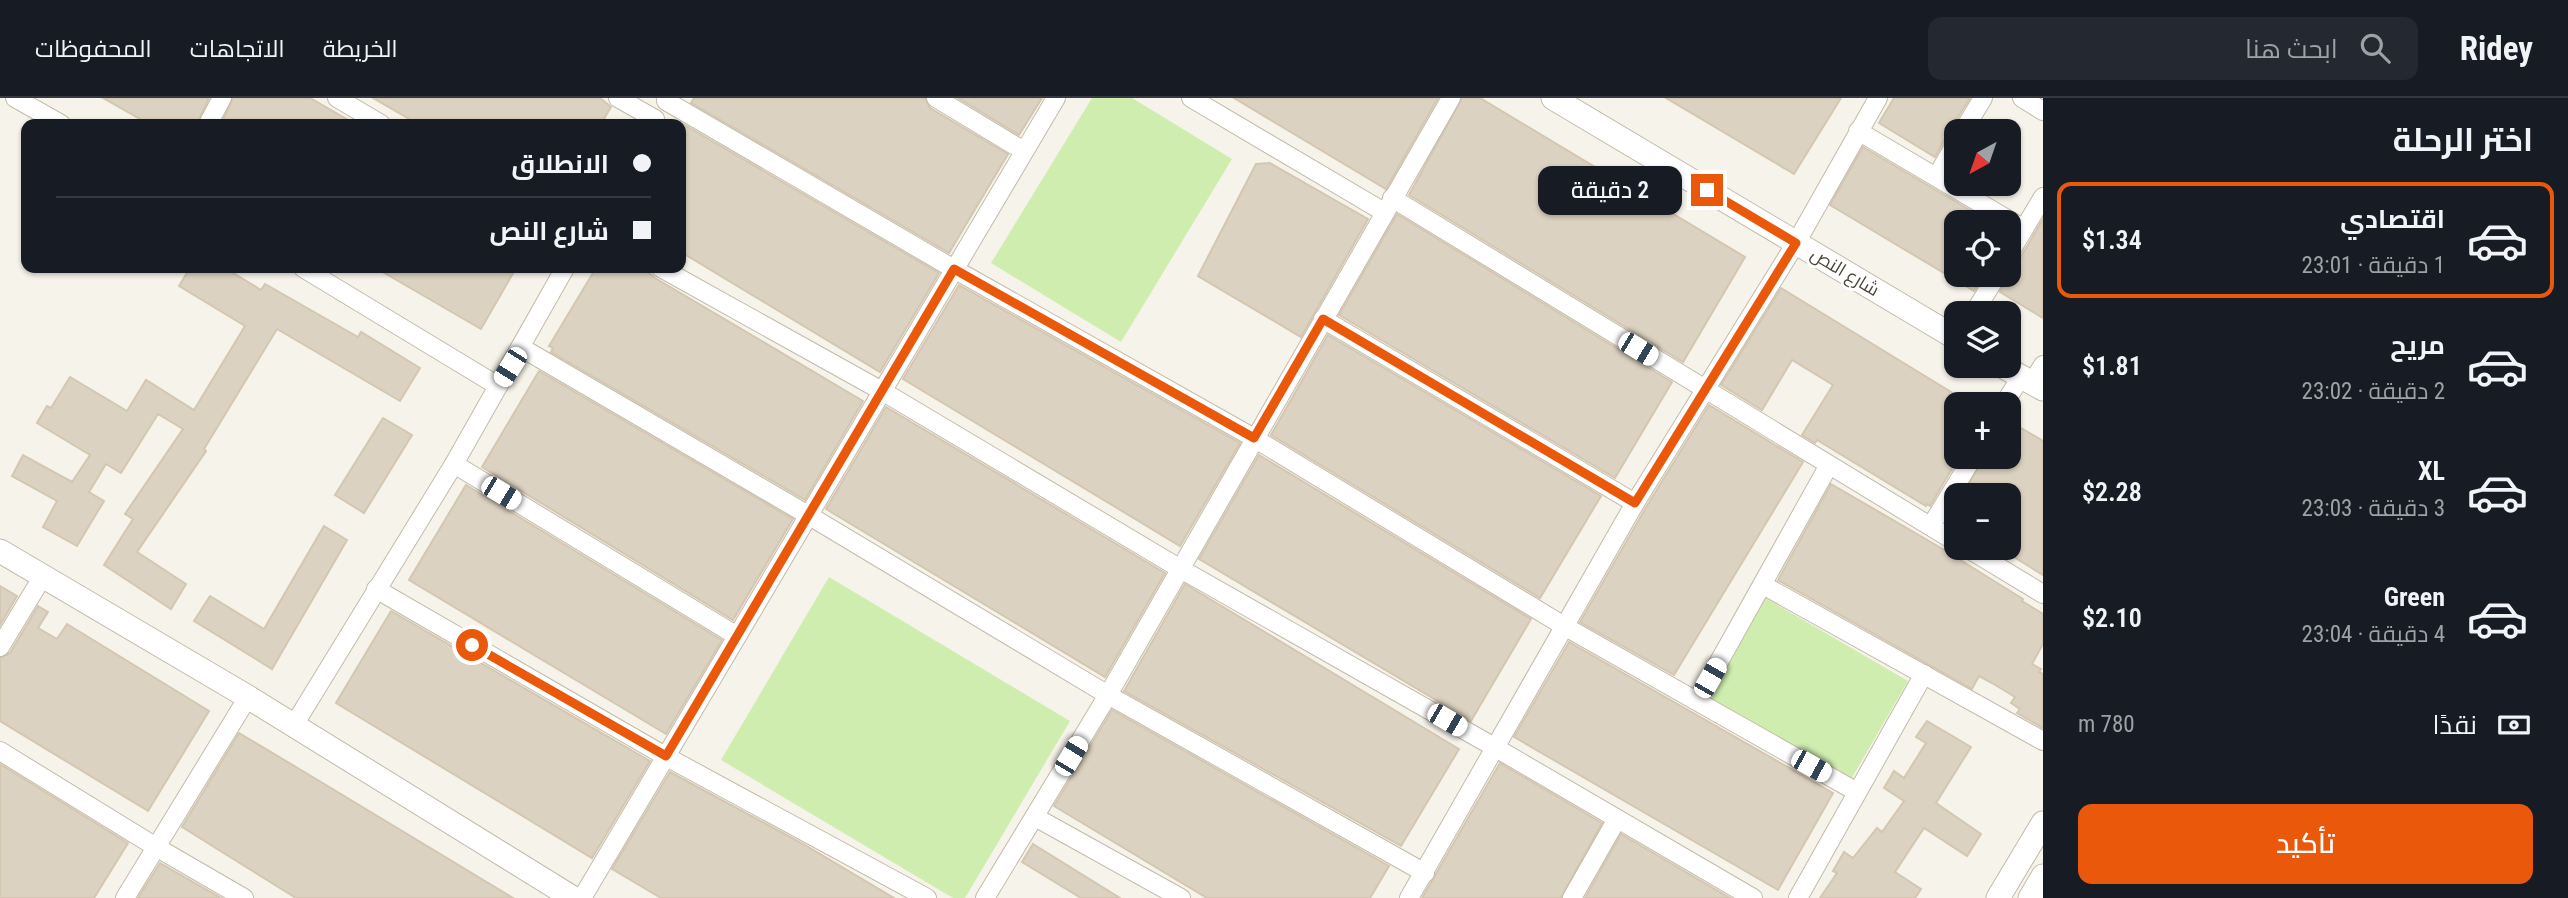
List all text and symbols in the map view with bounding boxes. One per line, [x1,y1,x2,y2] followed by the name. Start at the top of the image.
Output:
[1928,17,2418,80] search box
[2356,29,2394,67] icon: search
[2460,29,2533,68] text: Ridey
[2245,34,2338,64] text: ابحث هنا
[35,35,152,63] text: المحفوظات
[190,35,285,63] text: الاتجاهات
[323,35,398,63] text: الخريطة
[1944,119,2021,196] north arrow
[1944,119,2021,560] map controls
[2393,121,2533,159] text: اختر الرحلة
[511,149,609,179] text: الانطلاق
[1539,166,1682,214] callout: 2 دقيقة
[1691,174,1723,206] route end
[1571,177,1649,204] text: 2 دقيقة
[2340,204,2445,234] text: اقتصادي
[2466,209,2529,272] icon: car
[1944,210,2021,287] button: locate
[489,216,609,246] text: شارع النص
[2082,225,2142,255] text: $1.34
[1806,243,1883,302] street label: شارع النص
[2302,252,2445,279] text: 1 دقيقة · 23:01
[1944,301,2021,378] button: layers
[1615,329,1662,369] car
[2390,330,2445,360] text: مريح
[2466,335,2529,398] icon: car
[490,344,531,390] car
[2082,351,2142,381] text: $1.81
[2302,378,2445,405] text: 2 دقيقة · 23:02
[1944,392,2021,469] button: +
[2418,456,2445,486] text: XL
[2466,461,2529,524] icon: car
[478,473,525,513] car
[2082,477,2142,507] text: $2.28
[1944,483,2021,560] button: −
[2302,495,2445,522] text: 3 دقيقة · 23:03
[2384,582,2445,612] text: Green
[2466,587,2529,650] icon: car
[2082,603,2142,633] text: $2.10
[2302,621,2445,648] text: 4 دقيقة · 23:04
[456,629,488,661] route start
[1691,655,1730,701] car
[1424,700,1471,740] car
[2495,706,2533,744] icon: cash
[2433,710,2477,740] text: نقدًا
[2078,711,2135,738] text: 780 m
[1052,733,1091,779] car
[1788,747,1835,785] car
[2078,804,2533,884] button: تأكيد

